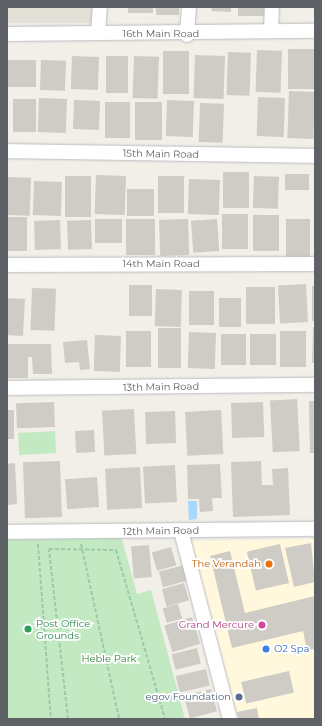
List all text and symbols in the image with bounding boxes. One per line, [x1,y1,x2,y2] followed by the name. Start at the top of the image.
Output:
[123,28,199,40] street label: 16th Main Road
[123,147,199,161] street label: 15th Main Road
[122,258,200,270] street label: 14th Main Road
[123,380,199,394] street label: 13th Main Road
[123,524,199,538] street label: 12th Main Road
[192,558,261,570] place label: The Verandah
[264,559,274,569] marker: The Verandah
[36,617,90,640] place label: Post Office Grounds
[179,619,254,631] place label: Grand Mercure
[257,620,267,630] marker: Grand Mercure
[23,624,33,634] marker: Post Office Grounds
[274,643,309,655] place label: O2 Spa
[261,644,271,654] marker: O2 Spa
[81,653,137,665] park label: Heble Park
[146,691,231,703] place label: egov Foundation
[234,692,244,702] marker: egov Foundation

